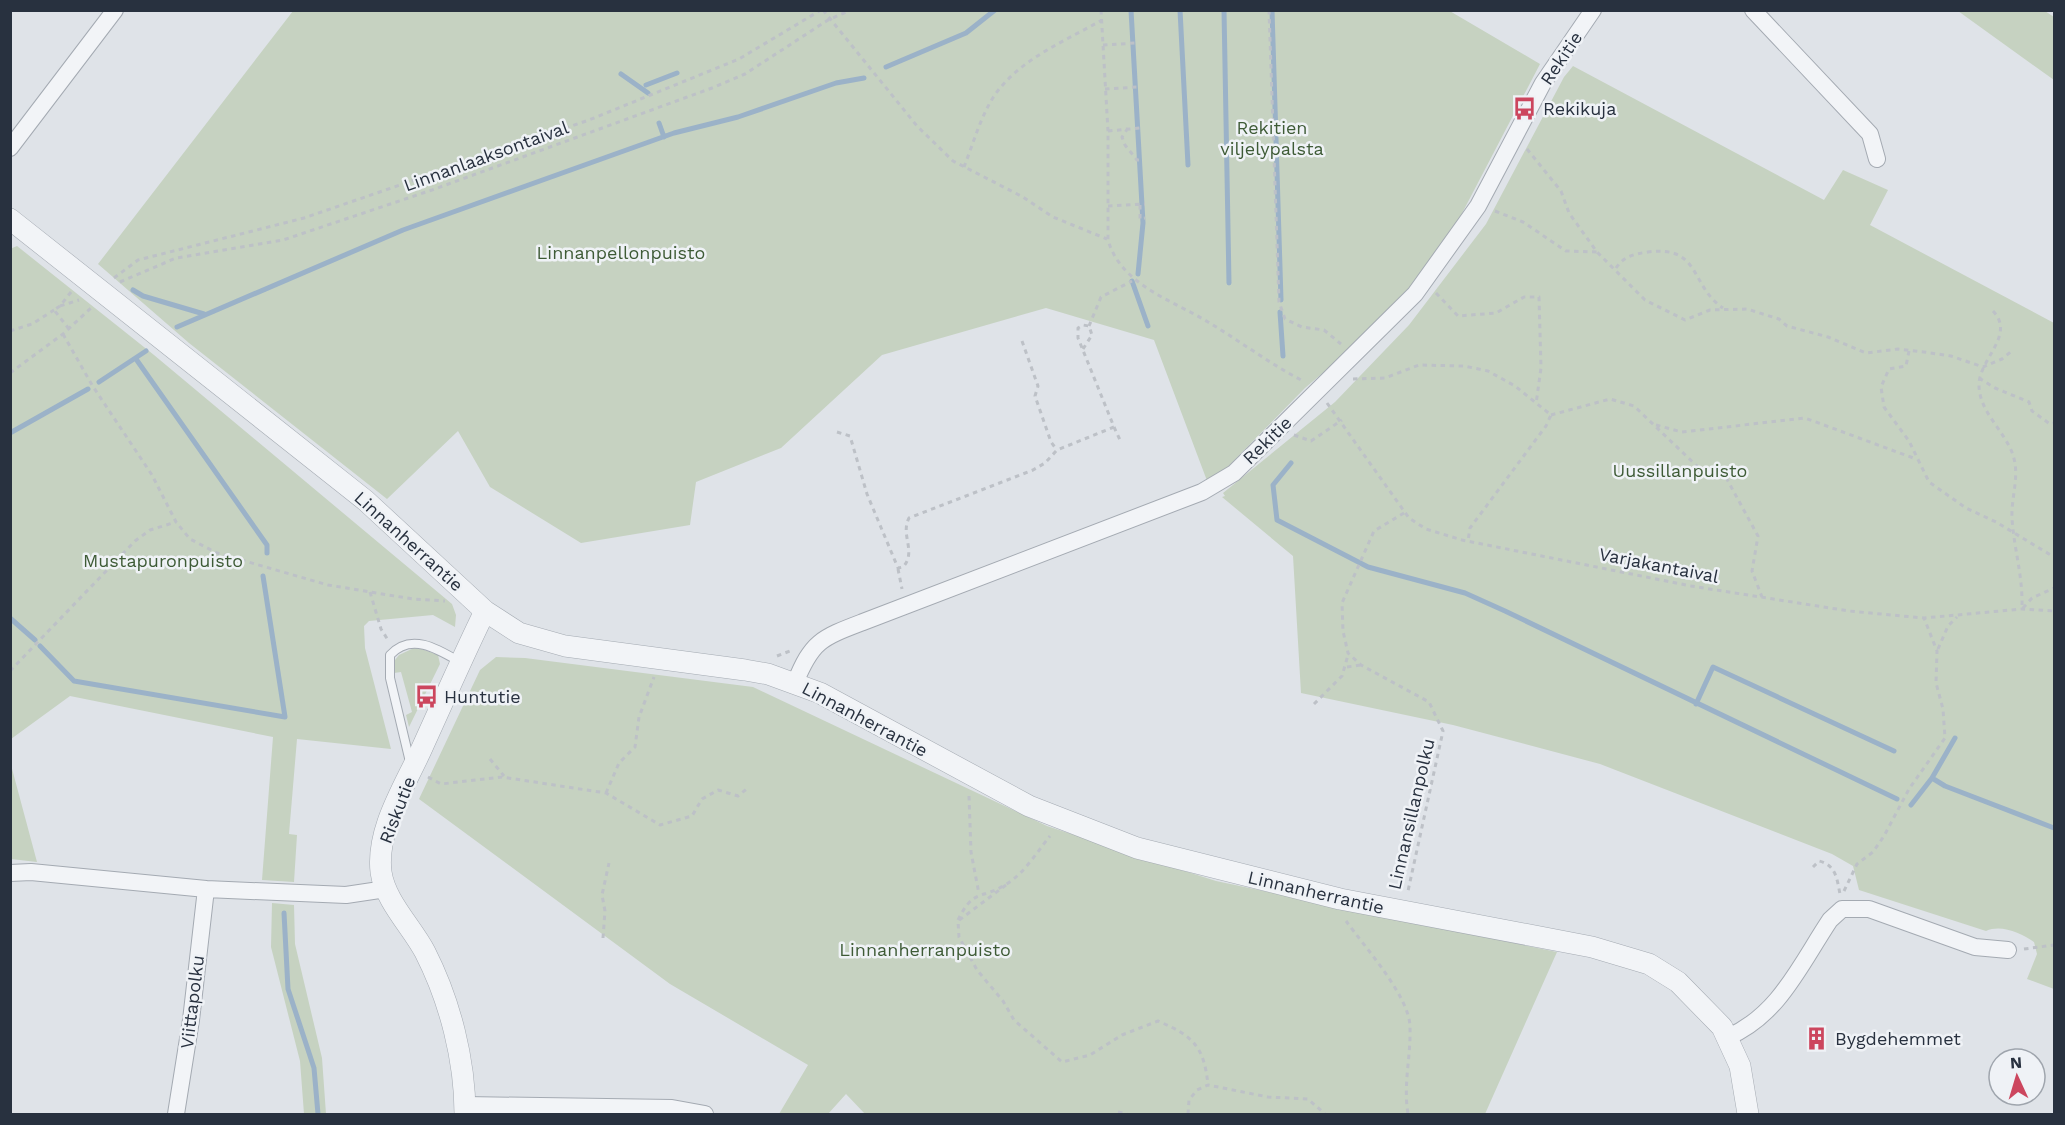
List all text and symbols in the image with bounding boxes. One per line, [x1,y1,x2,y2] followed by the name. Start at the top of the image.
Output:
[1536,27,1586,89] street label: Rekitie
[1512,95,1538,121] bus stop icon: Rekikuja
[1543,98,1616,119] place label: Rekikuja
[401,116,572,196] street label: Linnanlaaksontaival
[1220,117,1324,159] park label: Rekitien viljelypalsta
[537,242,705,263] park label: Linnanpellonpuisto
[1238,412,1296,468] street label: Rekitie
[1613,460,1747,481] park label: Uussillanpuisto
[350,487,468,595] street label: Linnanherrantie
[1597,543,1721,587] street label: Varjakantaival
[83,550,243,571] park label: Mustapuronpuisto
[799,677,931,761] street label: Linnanherrantie
[413,683,439,709] bus stop icon: Huntutie
[444,686,521,707] place label: Huntutie
[1383,736,1439,892] street label: Linnansillanpolku
[375,773,419,847] street label: Riskutie
[1246,866,1386,918] street label: Linnanherrantie
[839,939,1011,960] park label: Linnanherranpuisto
[176,954,208,1050] street label: Viittapolku
[1804,1025,1830,1051] building icon: Bygdehemmet
[1835,1028,1961,1049] place label: Bygdehemmet
[1987,1047,2047,1107] north arrow
[2009,1053,2023,1072] text: N

